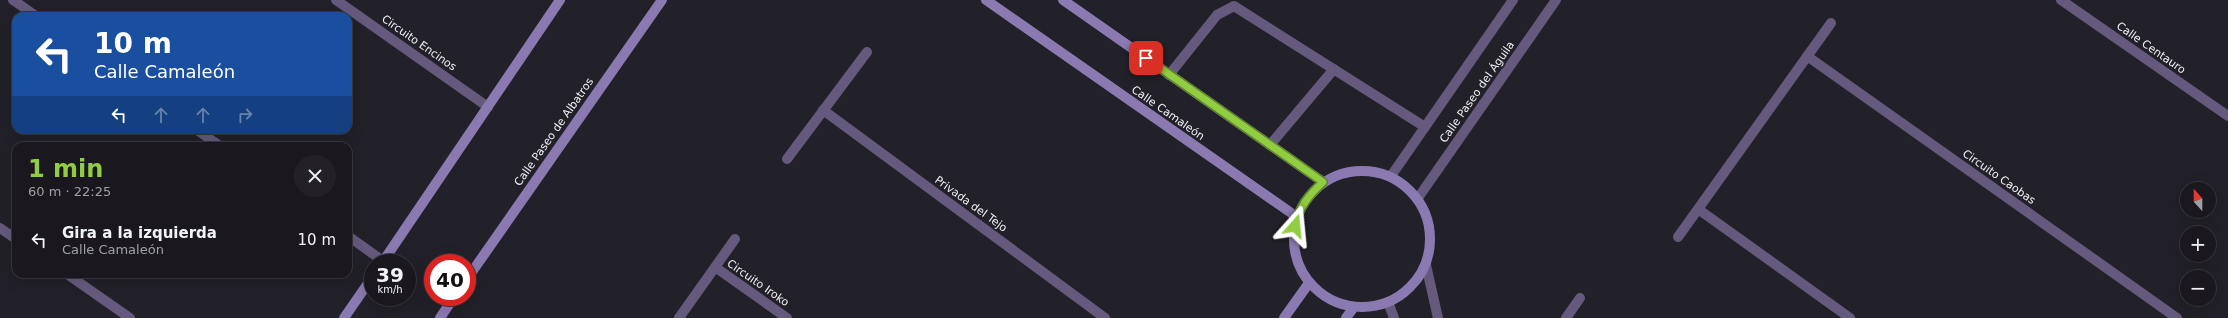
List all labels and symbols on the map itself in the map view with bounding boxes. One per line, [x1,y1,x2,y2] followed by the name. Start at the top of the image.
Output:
[379,12,459,74] street label: Circuito Encinos
[2114,19,2188,77] street label: Calle Centauro
[1437,39,1517,145] street label: Calle Paseo del Águila
[1129,41,1163,75] pin
[512,75,596,189] street label: Calle Paseo de Albatros
[1129,83,1207,143] street label: Calle Camaleón
[1960,147,2038,207] street label: Circuito Caobas
[932,173,1010,235] street label: Privada del Tejo
[2180,182,2216,218] north arrow
[1274,205,1316,247] position arrow
[424,254,476,306] speed limit sign: 40
[725,257,792,309] street label: Circuito Iroko

